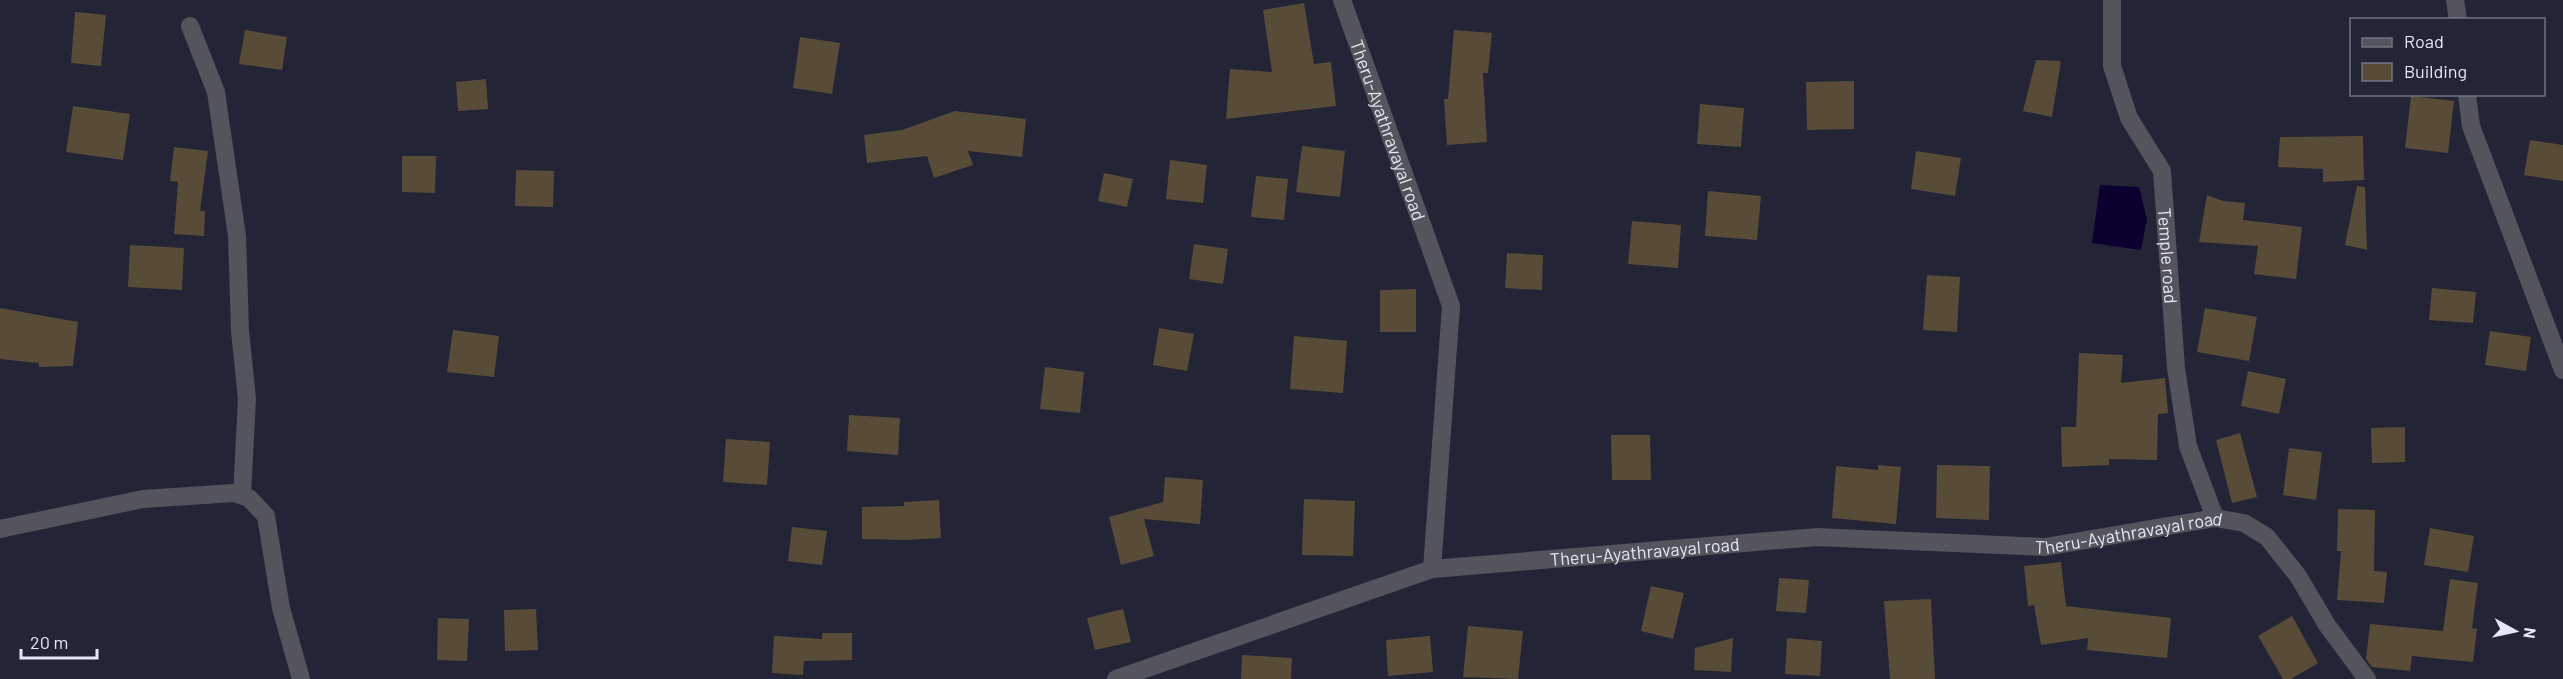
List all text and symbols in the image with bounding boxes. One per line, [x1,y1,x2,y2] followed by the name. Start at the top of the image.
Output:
[2350,18,2545,96] legend
[2404,30,2444,52] text: Road
[1346,37,1431,223] street label: Theru-Ayathravayal road
[2404,60,2467,82] text: Building
[2154,207,2182,304] street label: Temple road
[2034,507,2224,558] street label: Theru-Ayathravayal road
[1549,532,1740,570] street label: Theru-Ayathravayal road
[2485,601,2545,661] north arrow
[21,622,98,660] scale bar
[2520,627,2540,640] text: N
[30,631,68,653] text: 20 m

